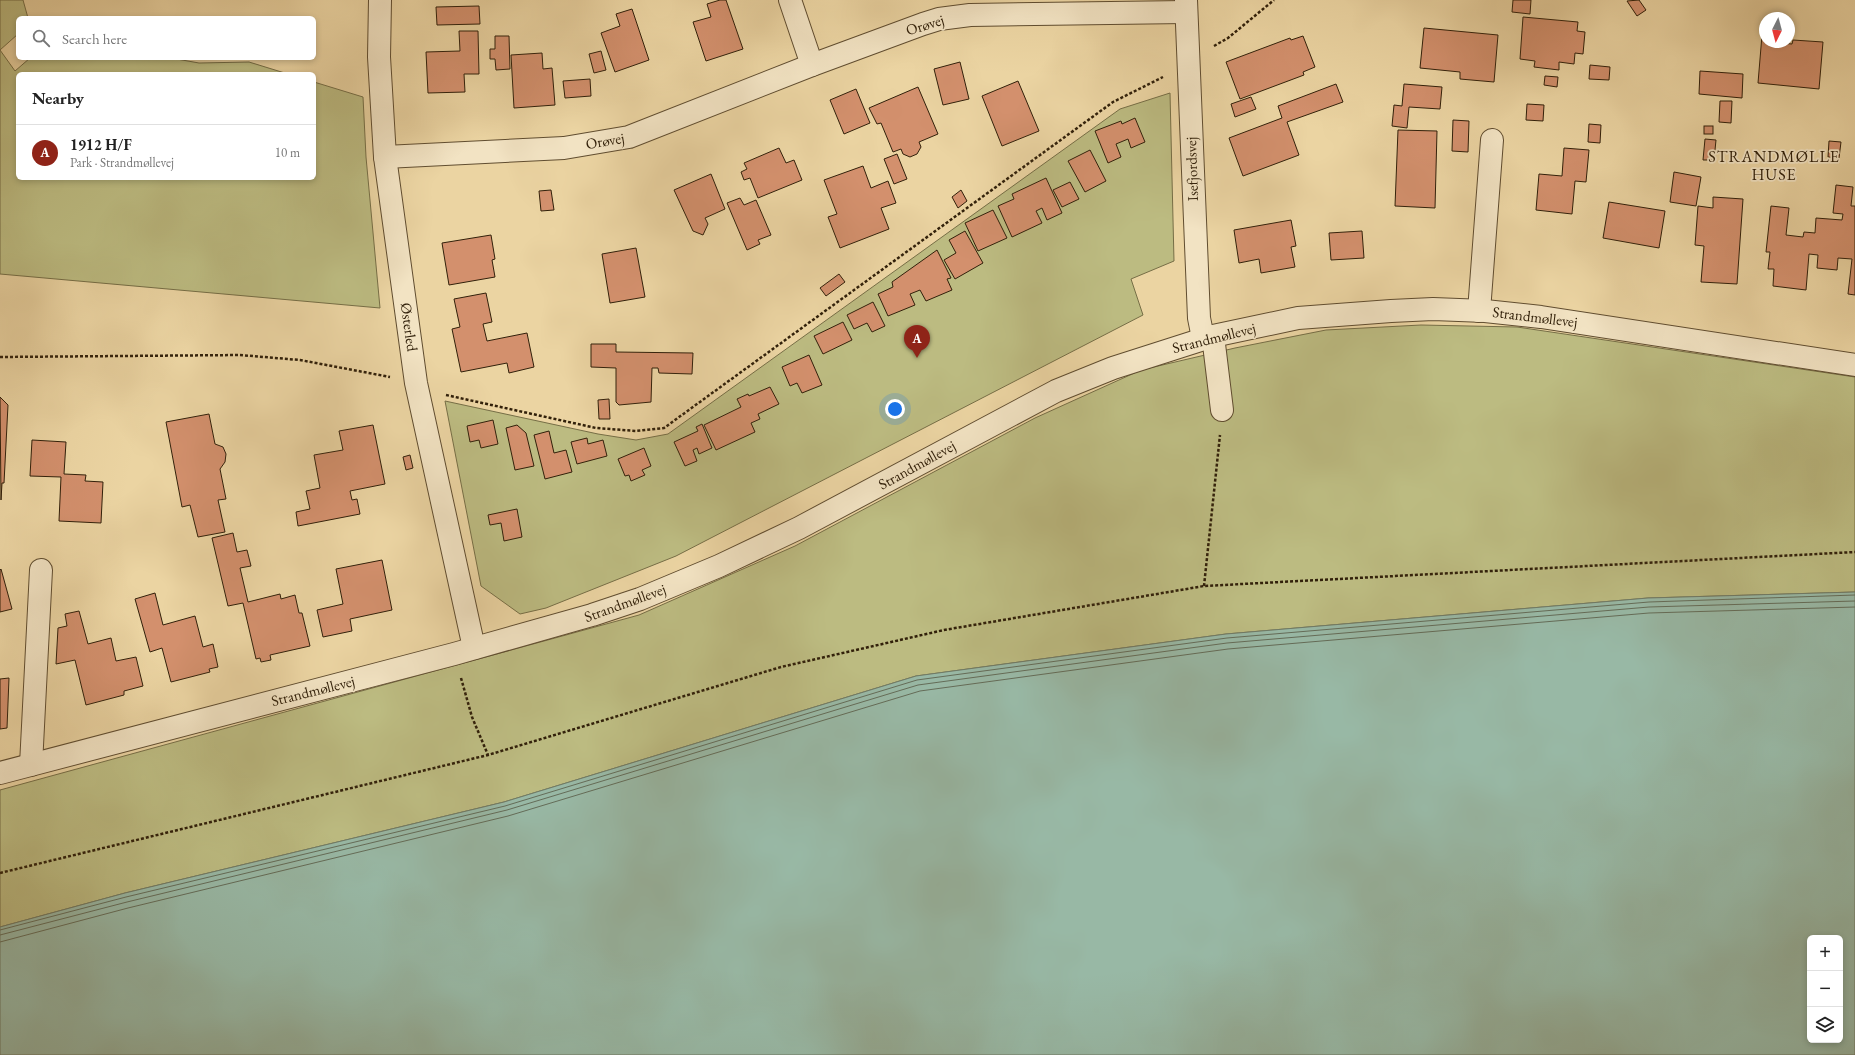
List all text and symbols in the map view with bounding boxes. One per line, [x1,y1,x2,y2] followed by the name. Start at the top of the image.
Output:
[903,10,946,39] street label: Orøvej
[1759,12,1795,48] north arrow
[16,16,316,60] search box
[30,27,52,49] icon: search
[62,29,127,48] text: Search here
[32,87,84,109] text: Nearby
[584,128,626,153] street label: Orøvej
[70,135,132,154] text: 1912 H/F
[1181,137,1202,201] street label: Isefjordsvej
[40,144,50,161] text: A
[275,144,300,161] text: 10 m
[1708,146,1840,185] district label: STRANDMØLLE HUSE
[70,154,174,171] text: Park · Strandmøllevej
[397,301,422,353] street label: Østerled
[1492,302,1579,331] street label: Strandmøllevej
[1170,318,1258,357] street label: Strandmøllevej
[904,325,930,358] pin: A
[885,399,905,419] your location
[875,436,959,494] street label: Strandmøllevej
[581,579,668,626] street label: Strandmøllevej
[269,671,357,710] street label: Strandmøllevej
[1807,935,1843,1043] map controls
[1807,935,1843,971] button: +
[1807,971,1843,1007] button: −
[1807,1007,1843,1043] button: layers

